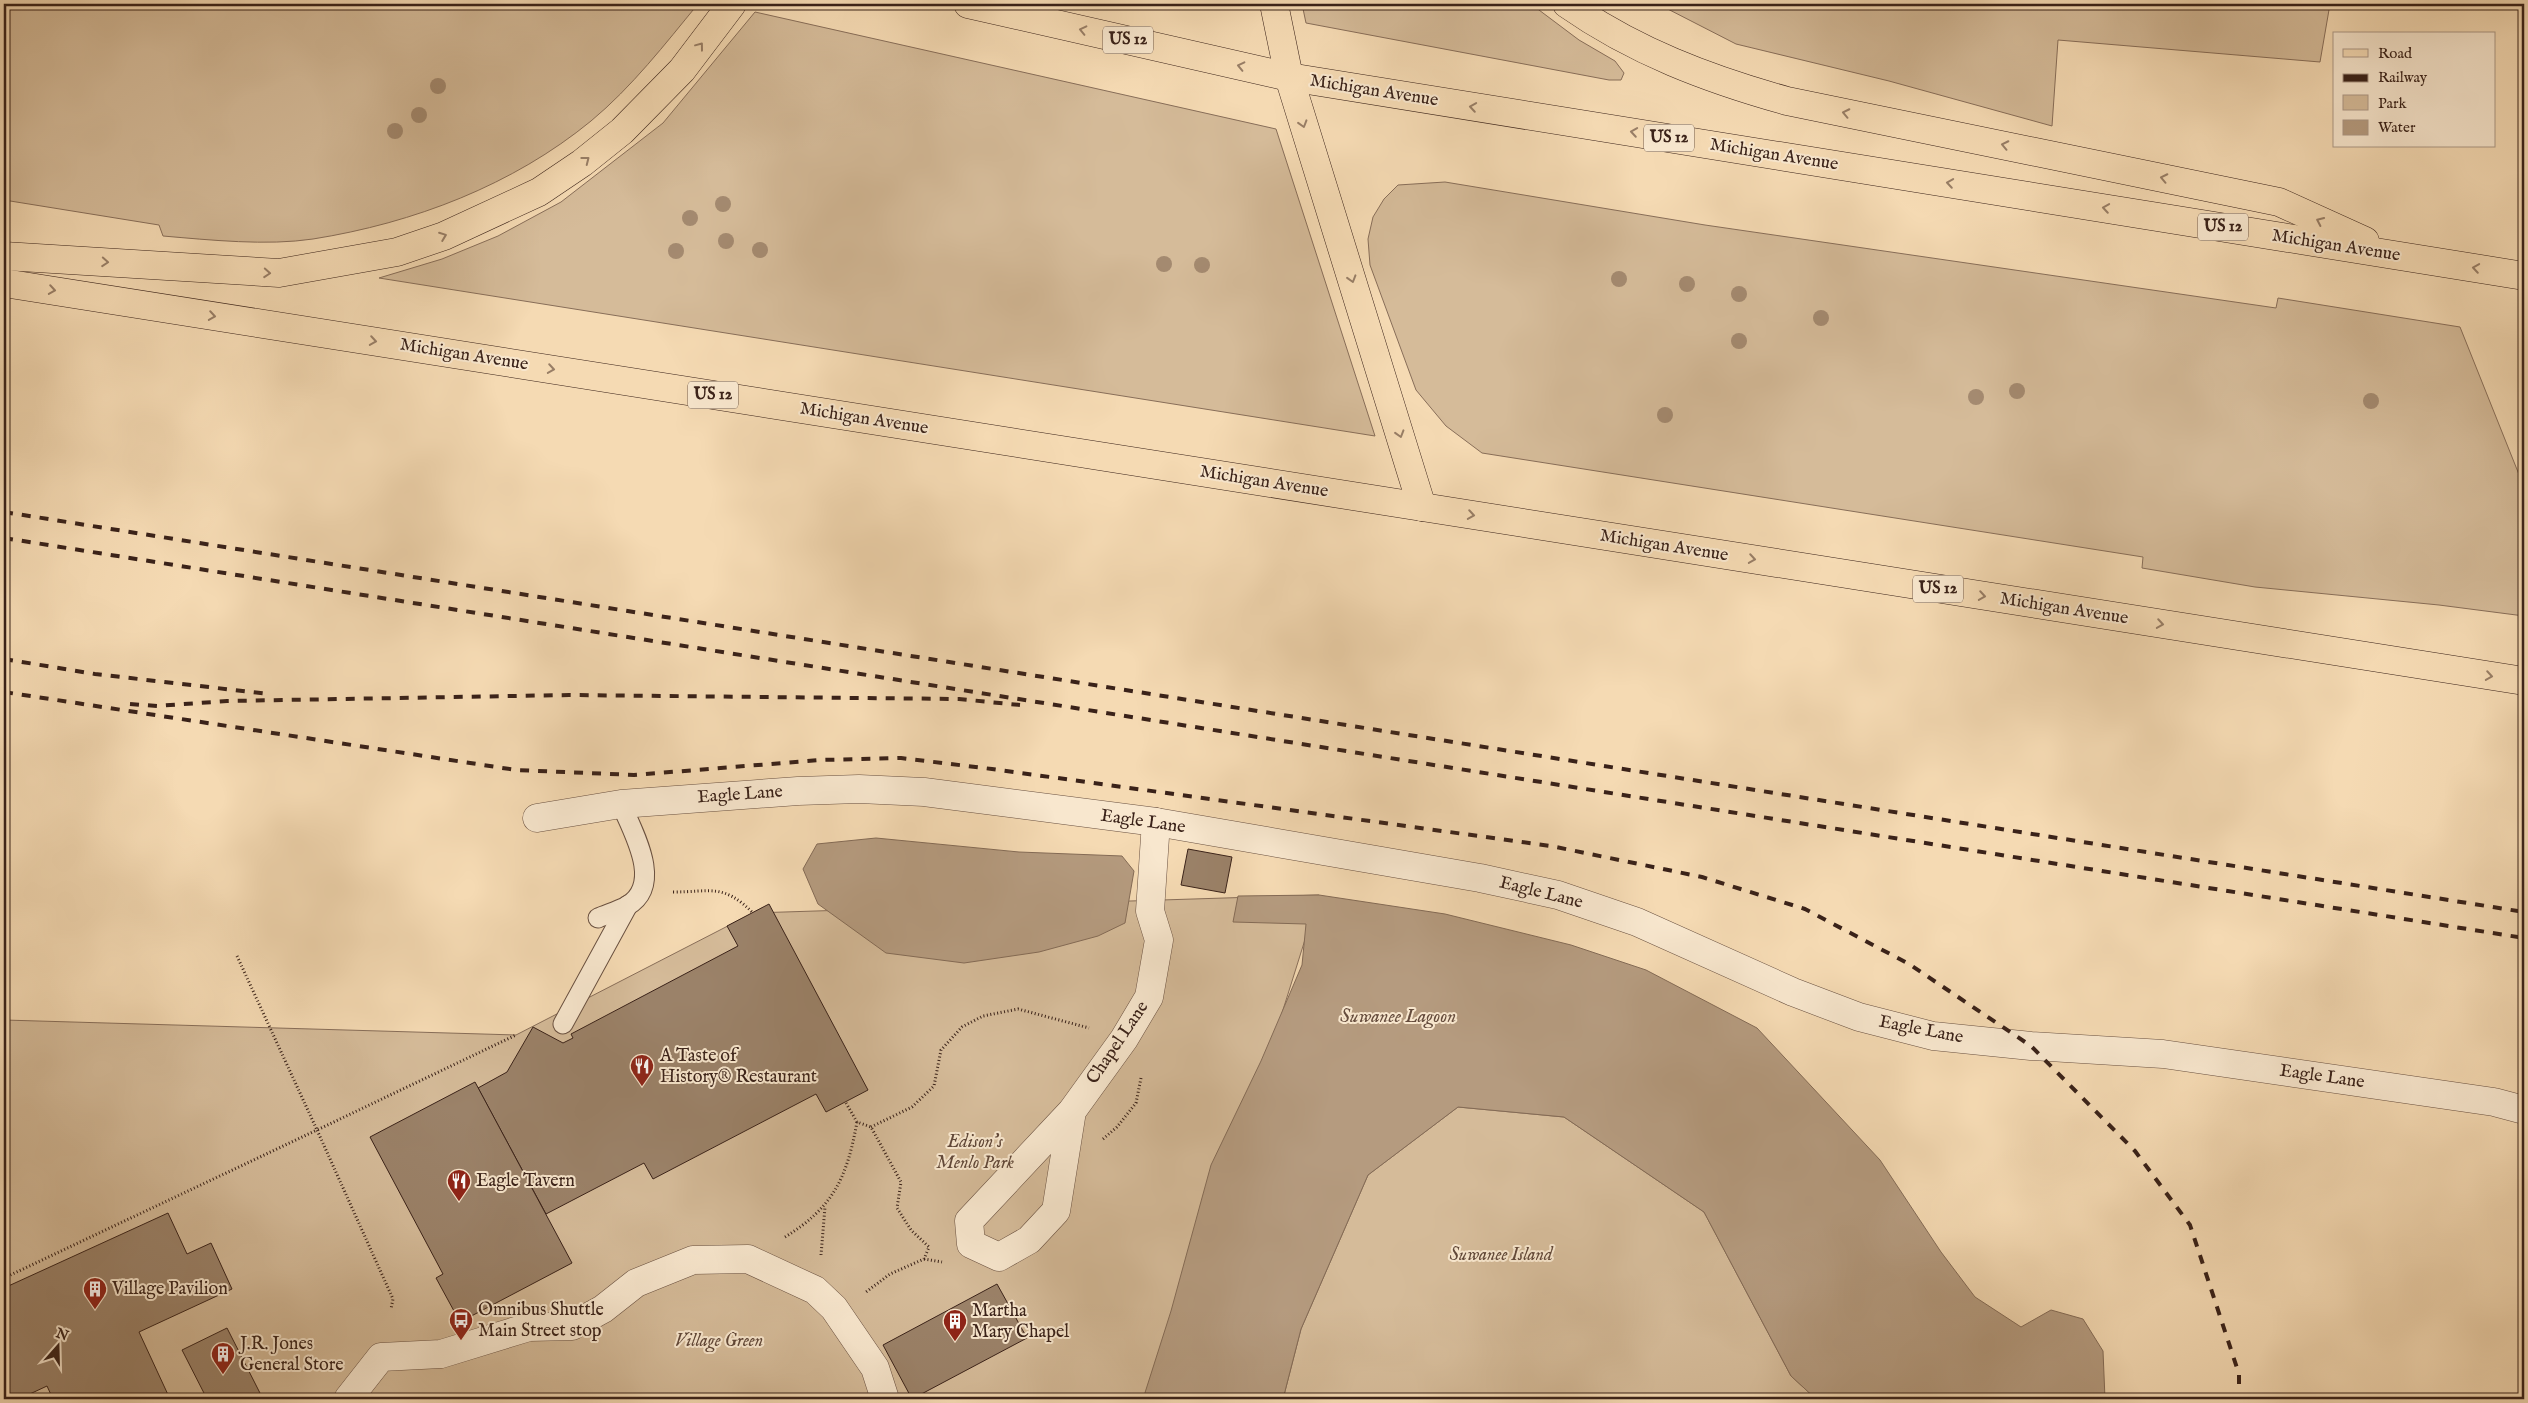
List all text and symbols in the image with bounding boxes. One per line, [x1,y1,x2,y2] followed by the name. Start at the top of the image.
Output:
[1078,25,1087,36] one-way arrow
[1103,26,1153,54] road number: US 12
[2333,32,2496,148] legend
[695,43,703,52] one-way arrow
[2378,44,2413,63] text: Road
[1237,61,1246,72] one-way arrow
[2378,68,2428,87] text: Railway
[1308,69,1440,113] street label: Michigan Avenue
[2378,94,2408,113] text: Park
[1469,102,1478,112] one-way arrow
[1841,108,1850,119] one-way arrow
[2378,118,2416,137] text: Water
[1298,119,1308,127] one-way arrow
[1644,125,1694,152] road number: US 12
[1629,128,1638,138] one-way arrow
[1708,133,1840,177] street label: Michigan Avenue
[2000,141,2009,151] one-way arrow
[580,157,590,166] one-way arrow
[2160,173,2168,184] one-way arrow
[1945,179,1954,189] one-way arrow
[2102,204,2111,214] one-way arrow
[2198,213,2248,240] road number: US 12
[2316,216,2325,227] one-way arrow
[2270,224,2402,268] street label: Michigan Avenue
[438,232,447,243] one-way arrow
[101,257,109,268] one-way arrow
[2472,264,2480,274] one-way arrow
[263,267,271,278] one-way arrow
[1346,274,1356,282] one-way arrow
[48,285,56,295] one-way arrow
[208,310,217,320] one-way arrow
[398,333,530,377] street label: Michigan Avenue
[369,335,377,346] one-way arrow
[546,364,555,374] one-way arrow
[688,382,738,408] road number: US 12
[798,397,930,441] street label: Michigan Avenue
[1394,429,1404,438] one-way arrow
[1198,460,1330,504] street label: Michigan Avenue
[1467,509,1475,520] one-way arrow
[1598,524,1730,568] street label: Michigan Avenue
[1748,554,1756,564] one-way arrow
[1913,576,1963,602] road number: US 12
[1998,587,2130,631] street label: Michigan Avenue
[1977,590,1986,600] one-way arrow
[2155,618,2164,628] one-way arrow
[2484,670,2493,680] one-way arrow
[697,781,783,809] street label: Eagle Lane
[1099,805,1187,839] street label: Eagle Lane
[1497,872,1585,914] street label: Eagle Lane
[1082,997,1154,1089] street label: Chapel Lane
[1340,1005,1456,1029] water label: Suwanee Lagoon
[1877,1011,1965,1049] street label: Eagle Lane
[659,1045,817,1089] place label: A Taste of History® Restaurant
[629,1053,655,1087] restaurant icon: A Taste of History® Restaurant
[2278,1060,2366,1094] street label: Eagle Lane
[936,1131,1014,1175] park label: Edison's Menlo Park
[446,1168,472,1202] restaurant icon: Eagle Tavern
[476,1170,575,1193] place label: Eagle Tavern
[1449,1244,1554,1267] park label: Suwanee Island
[82,1276,108,1310] building icon: Village Pavilion
[111,1278,228,1301] place label: Village Pavilion
[478,1299,604,1343] place label: Omnibus Shuttle Main Street stop
[972,1300,1069,1344] place label: Martha Mary Chapel
[448,1307,474,1341] bus stop icon: Omnibus Shuttle Main Street stop
[942,1308,968,1342] building icon: Martha Mary Chapel
[32,1320,82,1370] north arrow
[52,1324,71,1345] text: N
[675,1330,763,1353] park label: Village Green
[238,1333,344,1377] place label: J.R. Jones General Store
[210,1341,236,1375] building icon: J.R. Jones General Store

